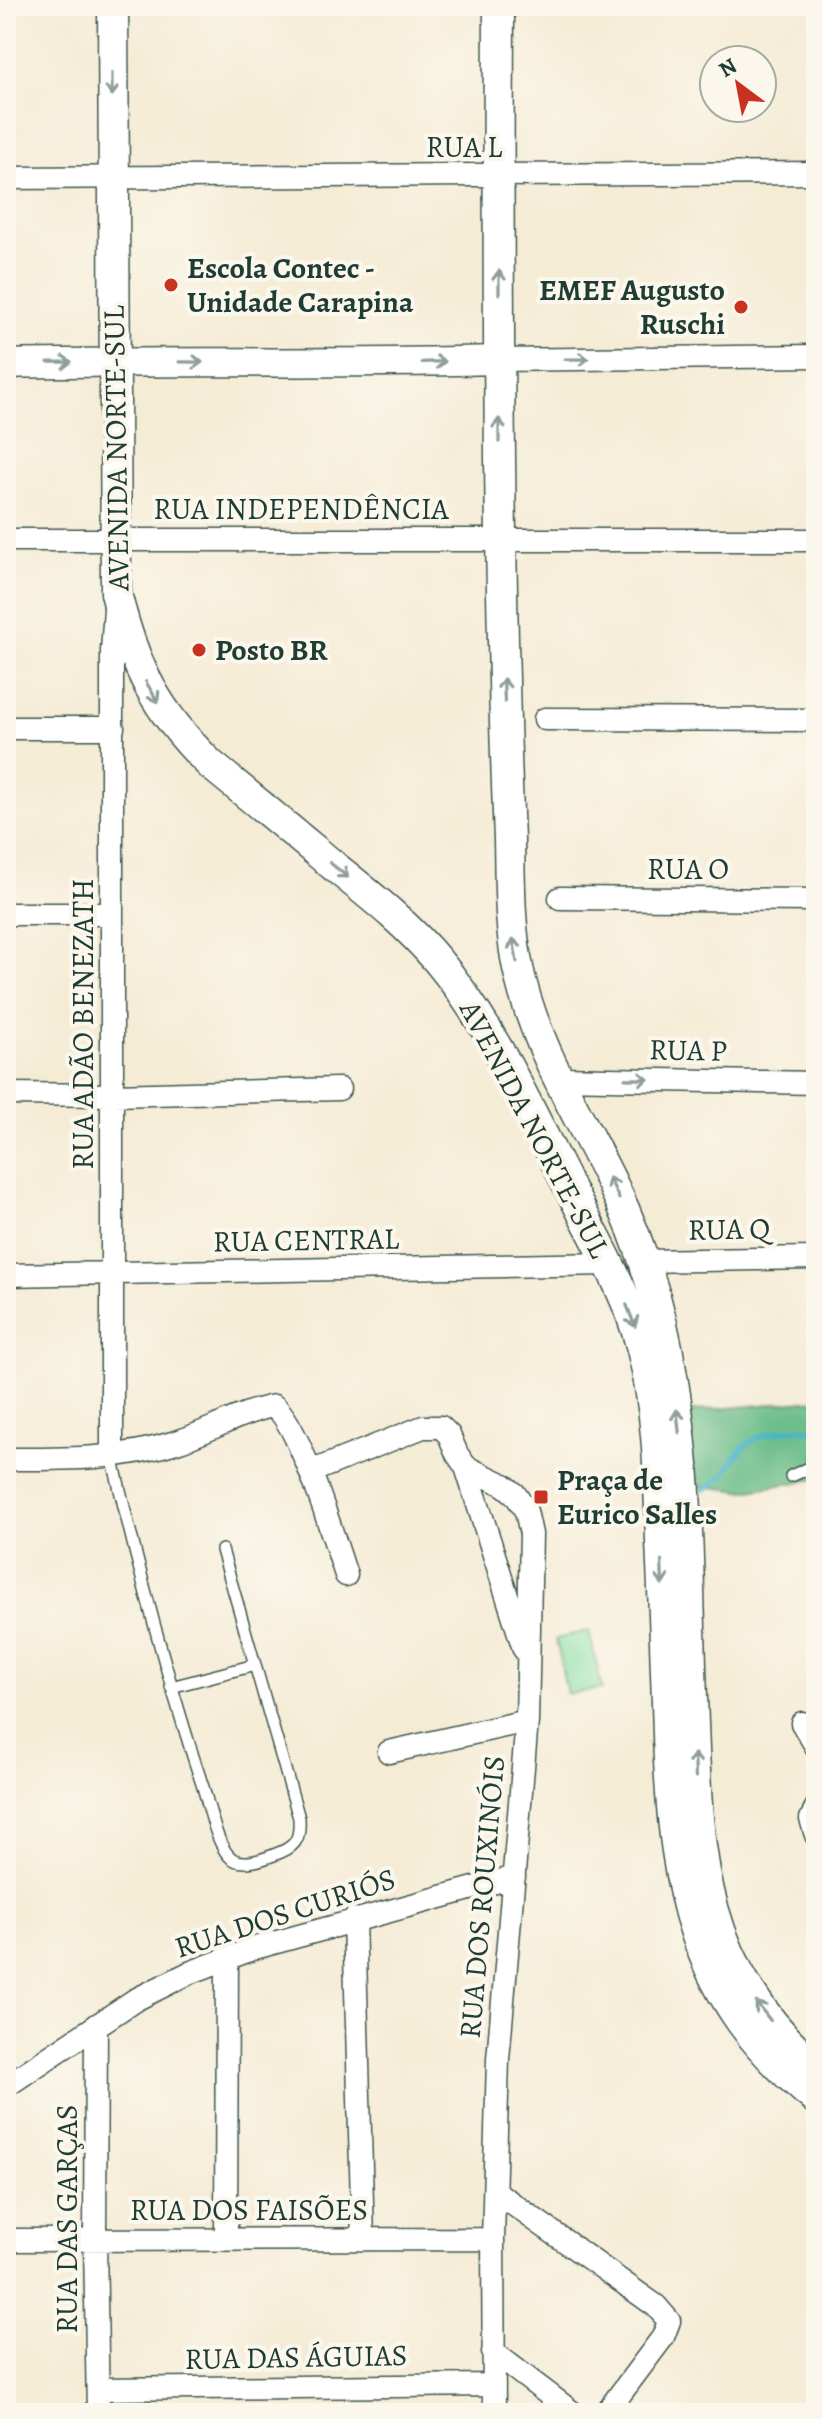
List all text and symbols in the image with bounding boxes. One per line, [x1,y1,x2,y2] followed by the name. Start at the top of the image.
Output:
[698,44,778,124] north arrow
[713,51,743,85] text: N
[104,70,120,97] one-way arrow
[426,127,503,167] street label: RUA L
[187,248,414,322] place label: Escola Contec - Unidade Carapina
[491,269,507,296] one-way arrow
[539,270,725,344] place label: EMEF Augusto Ruschi
[162,276,180,294] marker: Escola Contec - Unidade Carapina
[732,298,750,316] marker: EMEF Augusto Ruschi
[93,304,139,592] street label: AVENIDA NORTE-SUL
[563,351,590,367] one-way arrow
[177,354,204,370] one-way arrow
[420,354,447,369] one-way arrow
[46,355,73,370] one-way arrow
[491,417,507,444] one-way arrow
[153,489,449,529] street label: RUA INDEPENDÊNCIA
[215,630,328,670] place label: Posto BR
[190,641,208,659] marker: Posto BR
[497,677,512,704] one-way arrow
[144,680,160,703] one-way arrow
[647,849,729,889] street label: RUA O
[328,861,349,879] one-way arrow
[63,878,103,1170] street label: RUA ADÃO BENEZATH
[507,937,522,963] one-way arrow
[450,993,620,1265] street label: AVENIDA NORTE-SUL
[649,1029,727,1071] street label: RUA P
[623,1071,650,1087] one-way arrow
[606,1177,621,1201] one-way arrow
[688,1208,775,1250] street label: RUA Q
[213,1218,400,1262] street label: RUA CENTRAL
[625,1303,639,1328] one-way arrow
[670,1409,685,1435] one-way arrow
[557,1460,717,1534] place label: Praça de Eurico Salles
[532,1488,550,1506] marker: Praça de Eurico Salles
[655,1559,670,1586] one-way arrow
[687,1752,702,1779] one-way arrow
[450,1754,514,2040] street label: RUA DOS ROUXINÓIS
[169,1858,401,1968] street label: RUA DOS CURIÓS
[755,2001,772,2022] one-way arrow
[47,2104,87,2334] street label: RUA DAS GARÇAS
[130,2190,368,2230] street label: RUA DOS FAISÕES
[184,2335,408,2379] street label: RUA DAS ÁGUIAS

